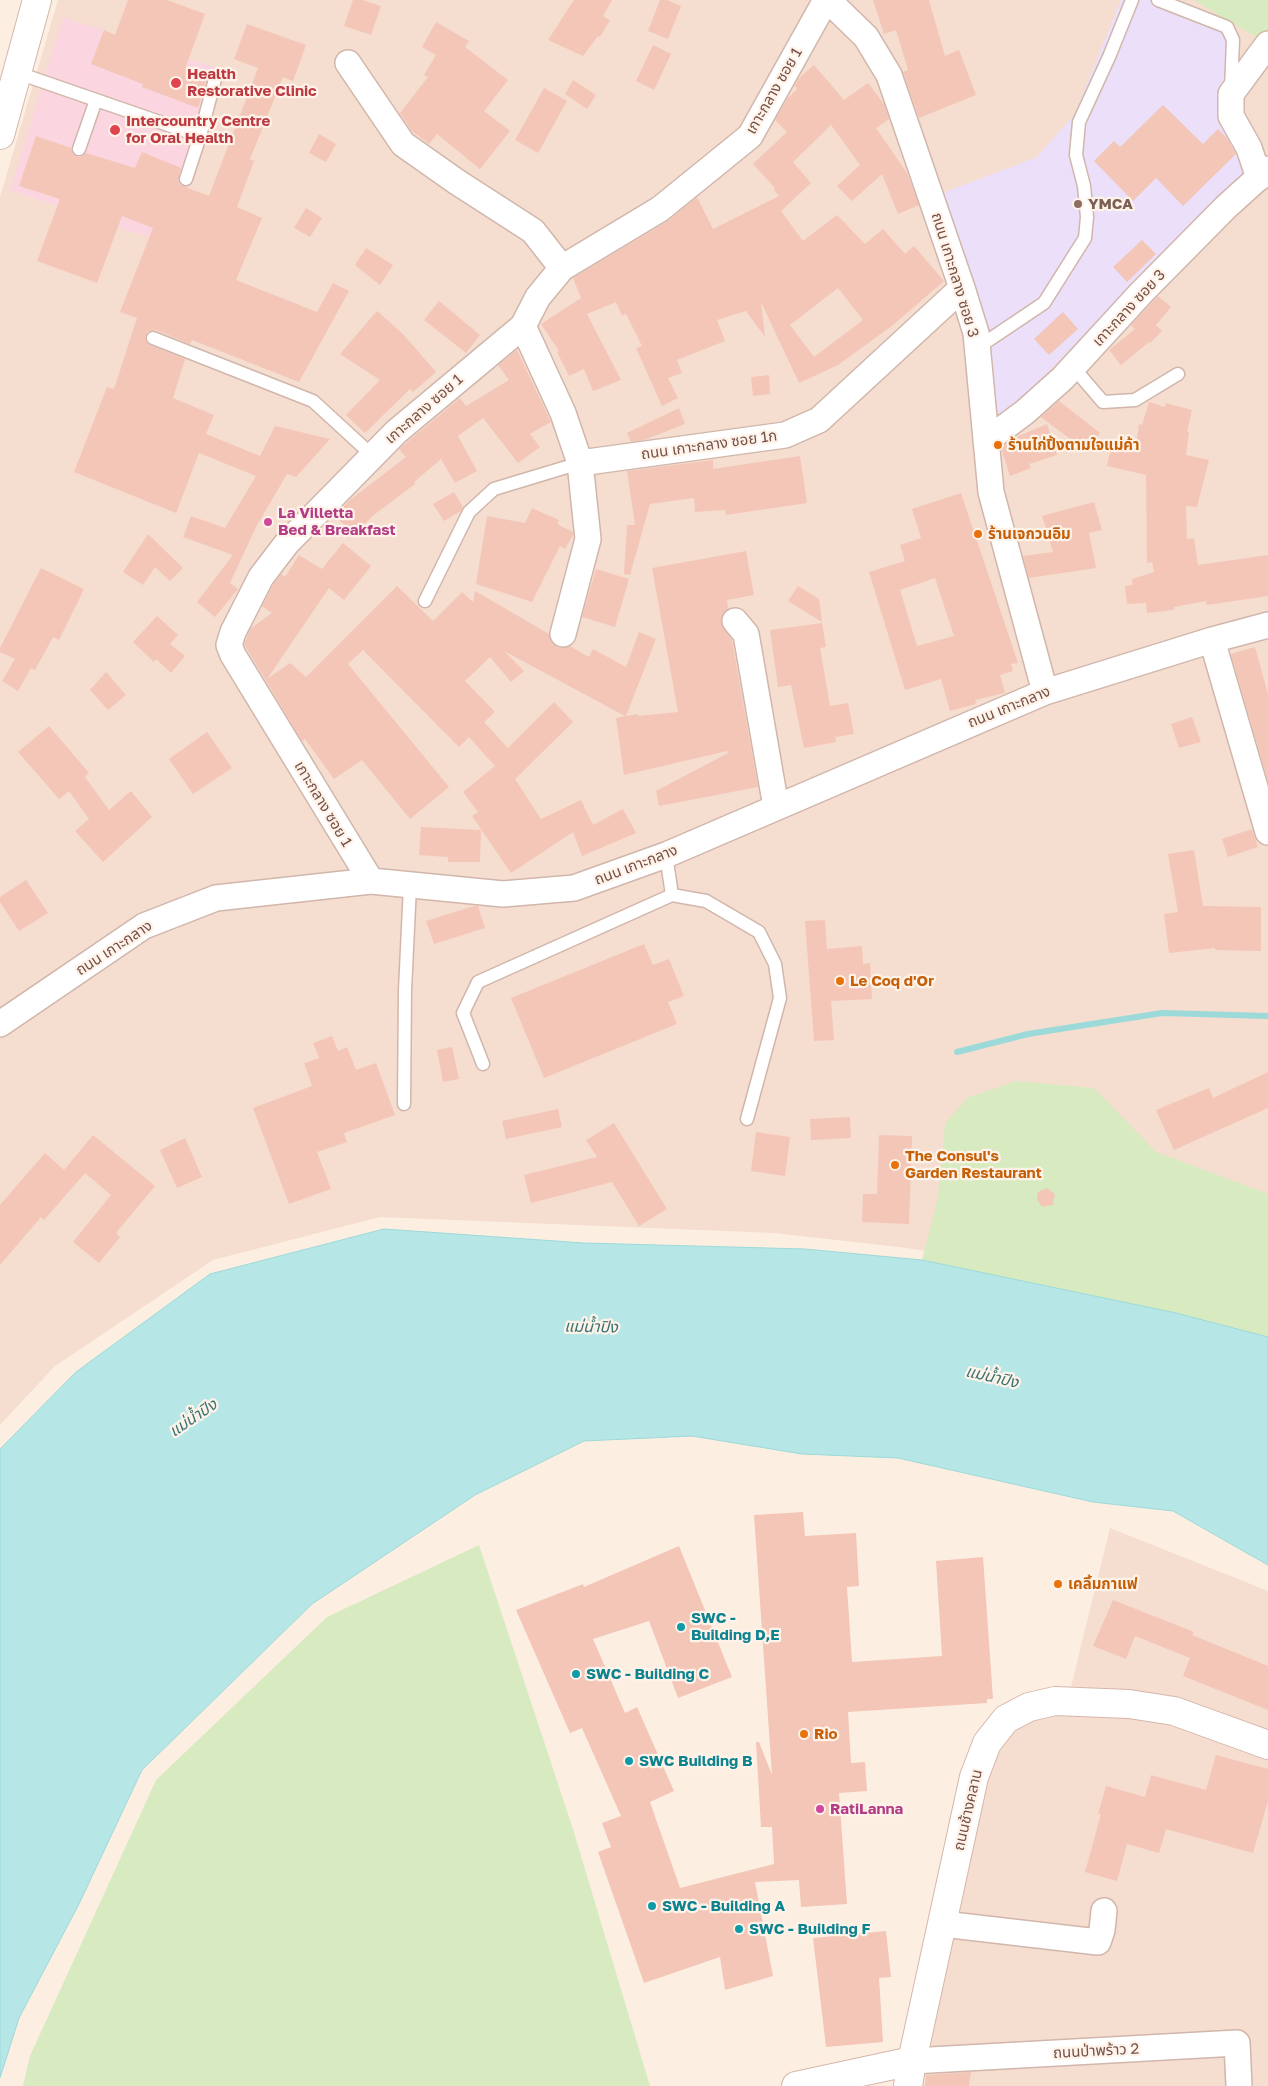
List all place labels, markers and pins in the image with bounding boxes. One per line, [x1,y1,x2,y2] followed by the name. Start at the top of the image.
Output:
[187,65,317,100] place label: Health Restorative Clinic
[169,76,183,90] marker: Health Restorative Clinic
[126,112,270,147] place label: Intercountry Centre for Oral Health
[108,123,122,137] marker: Intercountry Centre for Oral Health
[1088,195,1133,213] place label: YMCA
[1072,198,1084,210] marker: YMCA
[1008,436,1140,454] place label: ร้านไก่ปิ้งตามใจแม่ค้า
[992,439,1004,451] marker: ร้านไก่ปิ้งตามใจแม่ค้า
[278,504,395,539] place label: La Villetta Bed & Breakfast
[262,516,274,528] marker: La Villetta Bed & Breakfast
[988,525,1071,543] place label: ร้านเจกวนอิม
[972,528,984,540] marker: ร้านเจกวนอิม
[850,972,934,990] place label: Le Coq d'Or
[834,975,846,987] marker: Le Coq d'Or
[905,1147,1042,1182] place label: The Consul's Garden Restaurant
[889,1159,901,1171] marker: The Consul's Garden Restaurant
[1068,1575,1137,1593] place label: เคลิ้มกาแฟ
[1052,1578,1064,1590] marker: เคลิ้มกาแฟ
[691,1609,780,1644] place label: SWC - Building D,E
[675,1621,687,1633] marker: SWC - Building D,E
[586,1665,709,1683] place label: SWC - Building C
[570,1668,582,1680] marker: SWC - Building C
[814,1725,838,1743] place label: Rio
[798,1728,810,1740] marker: Rio
[639,1752,753,1770] place label: SWC Building B
[623,1755,635,1767] marker: SWC Building B
[830,1800,903,1818] place label: RatiLanna
[814,1803,826,1815] marker: RatiLanna
[662,1897,785,1915] place label: SWC - Building A
[646,1900,658,1912] marker: SWC - Building A
[749,1920,870,1938] place label: SWC - Building F
[733,1923,745,1935] marker: SWC - Building F

